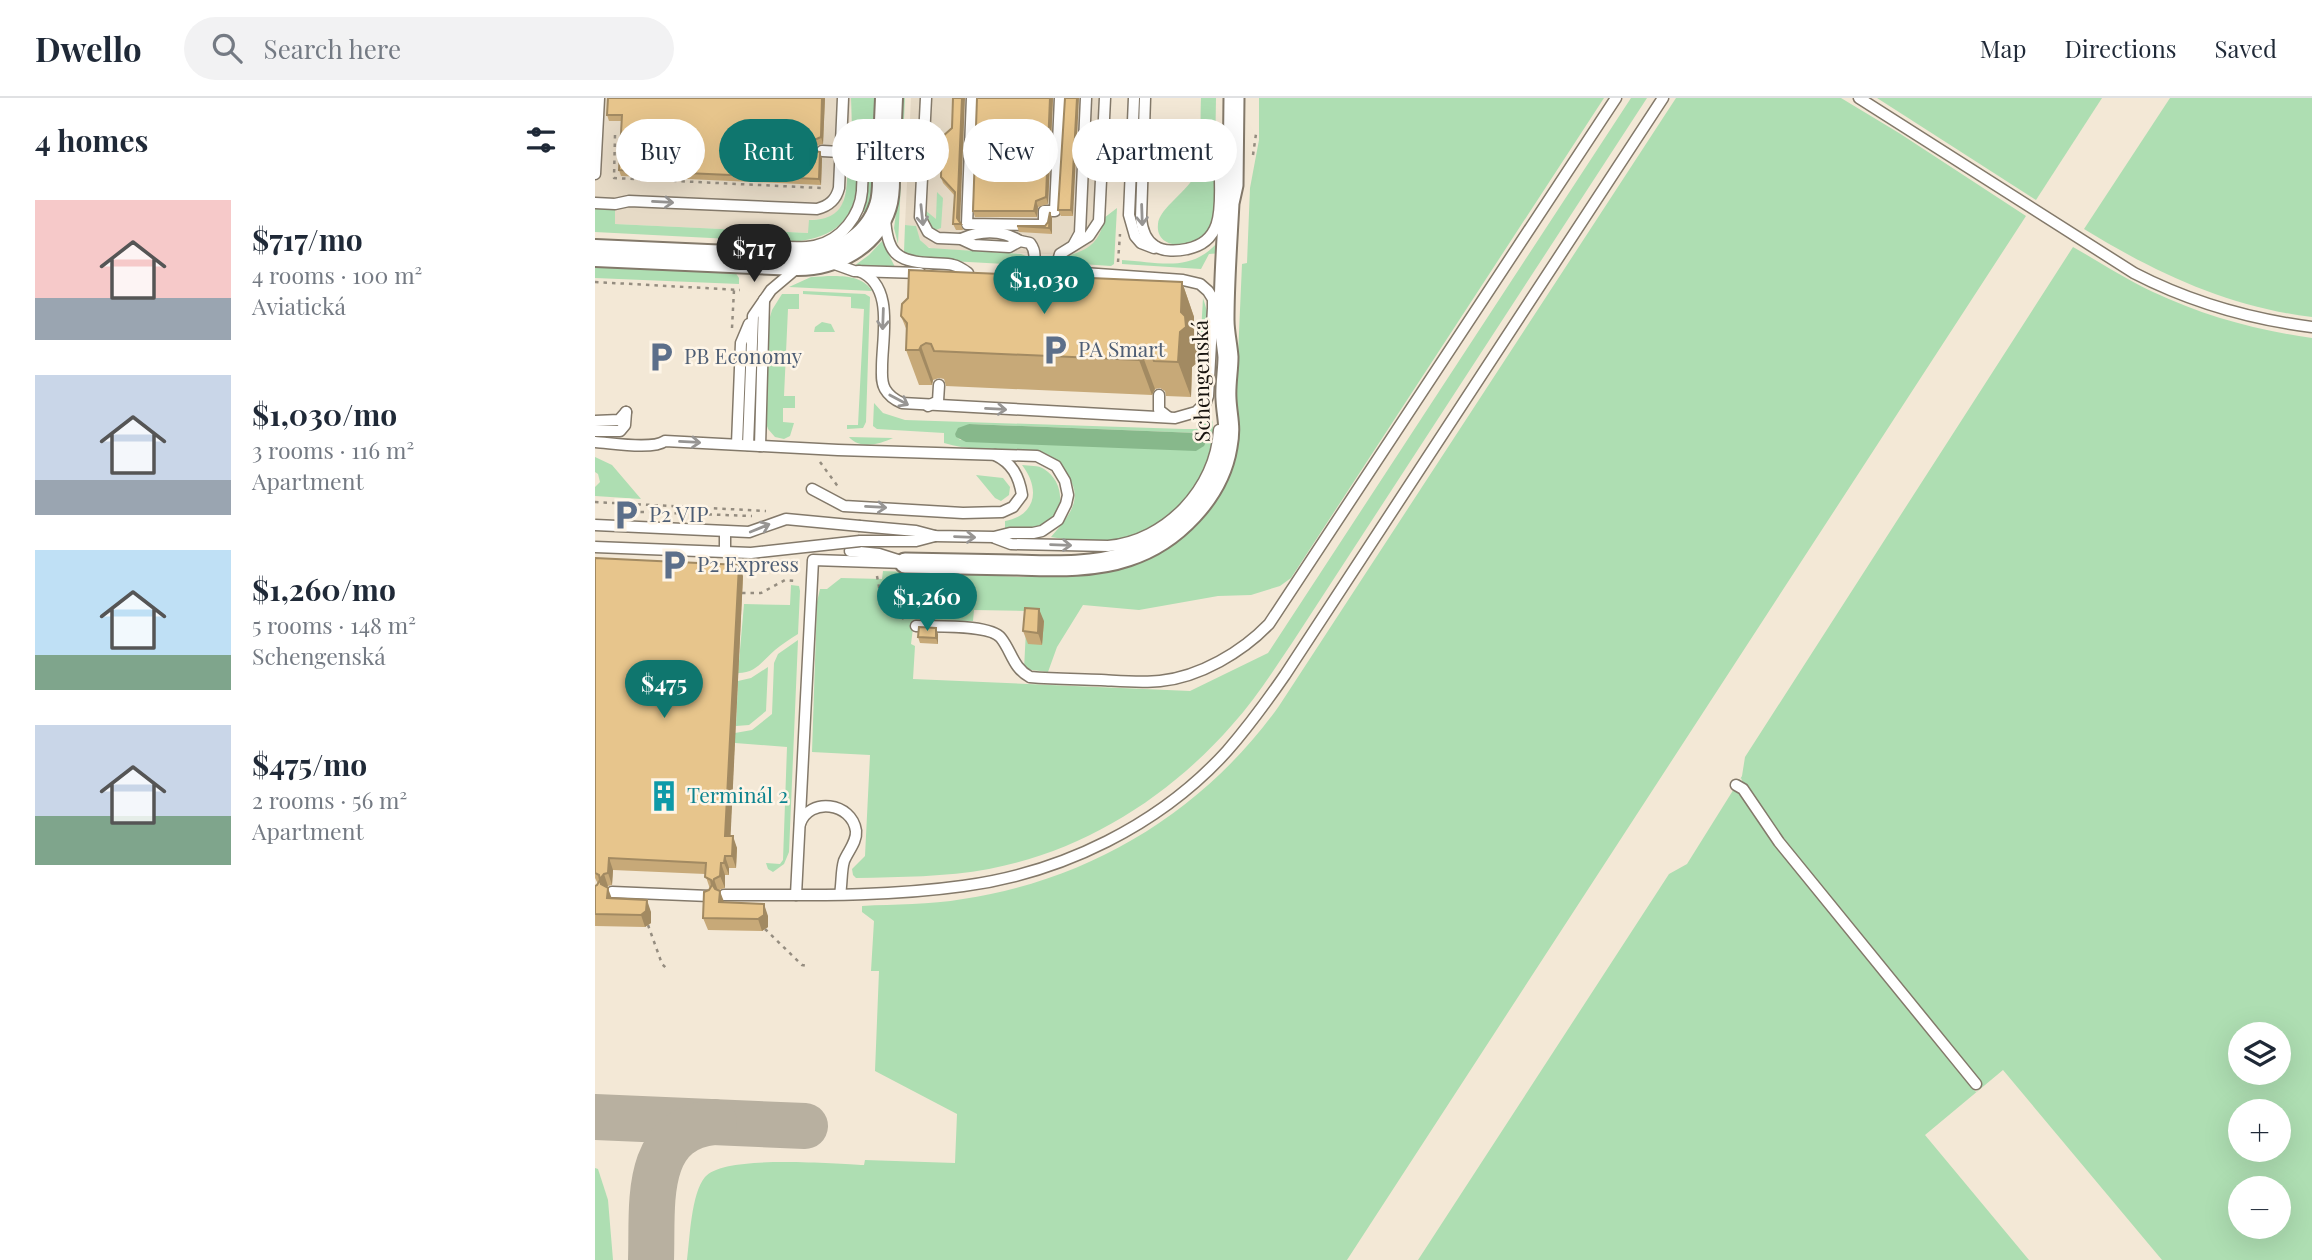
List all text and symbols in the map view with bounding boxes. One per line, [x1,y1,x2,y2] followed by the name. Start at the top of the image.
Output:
[184,17,674,80] search box
[35,26,142,70] text: Dwello
[208,29,246,67] icon: search
[264,31,401,66] text: Search here
[1980,32,2026,64] text: Map
[2064,32,2177,64] text: Directions
[2215,32,2277,64] text: Saved
[616,119,705,182] chip: Buy
[719,119,818,182] chip: Rent
[832,119,949,182] chip: Filters
[963,119,1058,182] chip: New
[1072,119,1237,182] chip: Apartment
[35,120,148,160] text: 4 homes
[522,121,560,159] icon: filters
[651,196,674,209] one-way arrow
[916,203,929,226] one-way arrow
[1135,203,1148,226] one-way arrow
[252,219,363,259] text: $717/mo
[713,225,795,284] pin: $717
[91,228,175,312] icon: home
[733,231,775,262] text: $717
[987,256,1101,316] pin: $1,030
[252,259,422,290] text: 4 rooms · 100 m²
[1009,263,1079,294] text: $1,030
[252,290,346,321] text: Aviatická
[876,307,890,330] one-way arrow
[1185,319,1215,442] street label: Schengenská
[1038,333,1072,367] parking icon: PA Smart
[1078,334,1166,362] place label: PA Smart
[644,340,678,374] parking icon: PB Economy
[684,341,803,369] place label: PB Economy
[888,393,908,407] one-way arrow
[252,394,397,434] text: $1,030/mo
[91,403,175,487] icon: home
[984,403,1007,416] one-way arrow
[252,434,414,465] text: 3 rooms · 116 m²
[679,435,702,448] one-way arrow
[252,465,364,496] text: Apartment
[609,498,643,532] parking icon: P2 VIP
[649,499,709,527] place label: P2 VIP
[864,501,887,514] one-way arrow
[749,520,770,533] one-way arrow
[953,530,976,543] one-way arrow
[1050,538,1073,552] one-way arrow
[657,548,691,582] parking icon: P2 Express
[697,549,799,577] place label: P2 Express
[252,569,396,609] text: $1,260/mo
[870,574,984,633] pin: $1,260
[91,578,175,662] icon: home
[893,580,961,611] text: $1,260
[252,609,416,640] text: 5 rooms · 148 m²
[252,640,386,671] text: Schengenská
[623,660,705,720] pin: $475
[641,667,687,698] text: $475
[252,744,367,784] text: $475/mo
[91,753,175,837] icon: home
[647,779,681,813] building icon: Terminál 2
[687,780,788,808] place label: Terminál 2
[252,784,407,815] text: 2 rooms · 56 m²
[252,815,364,846] text: Apartment
[2228,1022,2291,1239] map controls
[2228,1022,2291,1085] button: layers
[2228,1099,2291,1162] button: +
[2228,1176,2291,1239] button: −

